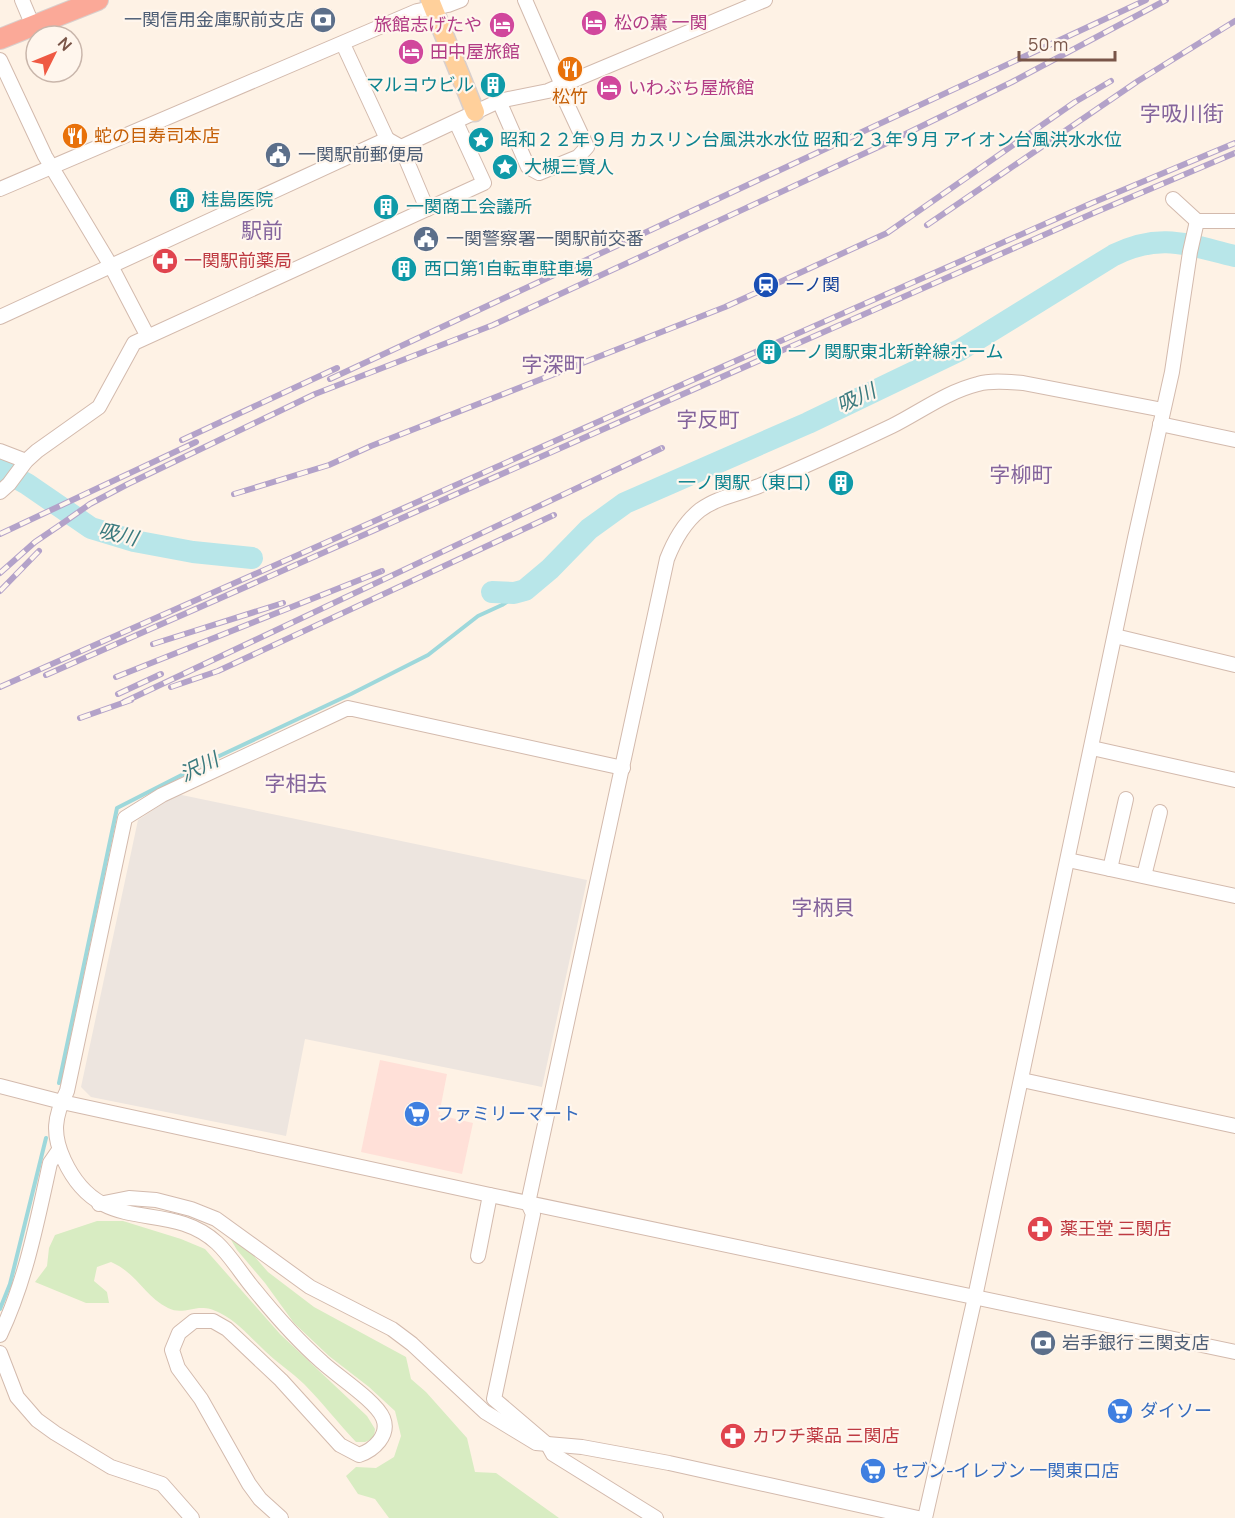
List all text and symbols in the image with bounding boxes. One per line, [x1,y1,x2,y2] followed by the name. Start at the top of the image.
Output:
[308,5,338,35] bank icon: 一関信用金庫駅前支店
[124,7,304,31] place label: 一関信用金庫駅前支店
[579,8,609,38] hotel icon: 松の薫 一関
[487,10,517,40] hotel icon: 旅館志げたや
[614,10,708,34] place label: 松の薫 一関
[374,12,482,36] place label: 旅館志げたや
[24,24,84,84] north arrow
[1019,24,1115,62] scale bar
[53,32,77,55] text: N
[1028,32,1068,56] text: 50 m
[396,37,426,67] hotel icon: 田中屋旅館
[430,39,520,63] place label: 田中屋旅館
[555,54,585,84] restaurant icon: 松竹
[478,70,508,100] building icon: マルヨウビル
[366,72,474,96] place label: マルヨウビル
[594,73,624,103] hotel icon: いわぶち屋旅館
[628,75,754,99] place label: いわぶち屋旅館
[552,84,588,108] place label: 松竹
[1140,99,1224,127] district label: 字吸川街
[60,121,90,151] restaurant icon: 蛇の目寿司本店
[94,123,220,147] place label: 蛇の目寿司本店
[466,125,496,155] place icon: 昭和２２年９月 カスリン台風洪水水位 昭和２３年９月 アイオン台風洪水水位
[500,127,1122,151] place label: 昭和２２年９月 カスリン台風洪水水位 昭和２３年９月 アイオン台風洪水水位
[263,140,293,170] public building icon: 一関駅前郵便局
[298,142,424,166] place label: 一関駅前郵便局
[490,152,520,182] place icon: 大槻三賢人
[524,154,614,178] place label: 大槻三賢人
[167,185,197,215] building icon: 桂島医院
[201,187,273,211] place label: 桂島医院
[371,192,401,222] building icon: 一関商工会議所
[406,194,532,218] place label: 一関商工会議所
[241,216,283,244] district label: 駅前
[411,224,441,254] public building icon: 一関警察署一関駅前交番
[446,226,644,250] place label: 一関警察署一関駅前交番
[150,246,180,276] pharmacy icon: 一関駅前薬局
[184,248,292,272] place label: 一関駅前薬局
[389,254,419,284] building icon: 西口第1自転車駐車場
[424,256,593,280] place label: 西口第1自転車駐車場
[751,270,781,300] station icon: 一ノ関
[786,272,840,296] place label: 一ノ関
[754,337,784,367] building icon: 一ノ関駅東北新幹線ホーム
[788,339,1003,363] place label: 一ノ関駅東北新幹線ホーム
[522,350,585,378] district label: 字深町
[832,376,881,418] water label: 吸川
[677,405,740,433] district label: 字反町
[990,460,1053,488] district label: 字柳町
[826,468,856,498] building icon: 一ノ関駅（東口）
[678,470,822,494] place label: 一ノ関駅（東口）
[95,516,143,552] water label: 吸川
[175,745,224,787] water label: 沢川
[265,769,328,797] district label: 字相去
[792,893,855,921] district label: 字柄貝
[402,1099,432,1129] supermarket icon: ファミリーマート
[436,1101,580,1125] place label: ファミリーマート
[1025,1214,1055,1244] pharmacy icon: 薬王堂 三関店
[1060,1216,1172,1240] place label: 薬王堂 三関店
[1028,1328,1058,1358] bank icon: 岩手銀行 三関支店
[1062,1330,1210,1354] place label: 岩手銀行 三関支店
[1105,1396,1135,1426] supermarket icon: ダイソー
[1140,1398,1212,1422] place label: ダイソー
[718,1421,748,1451] pharmacy icon: カワチ薬品 三関店
[752,1423,900,1447] place label: カワチ薬品 三関店
[858,1456,888,1486] supermarket icon: セブン-イレブン 一関東口店
[892,1458,1119,1482] place label: セブン-イレブン 一関東口店

